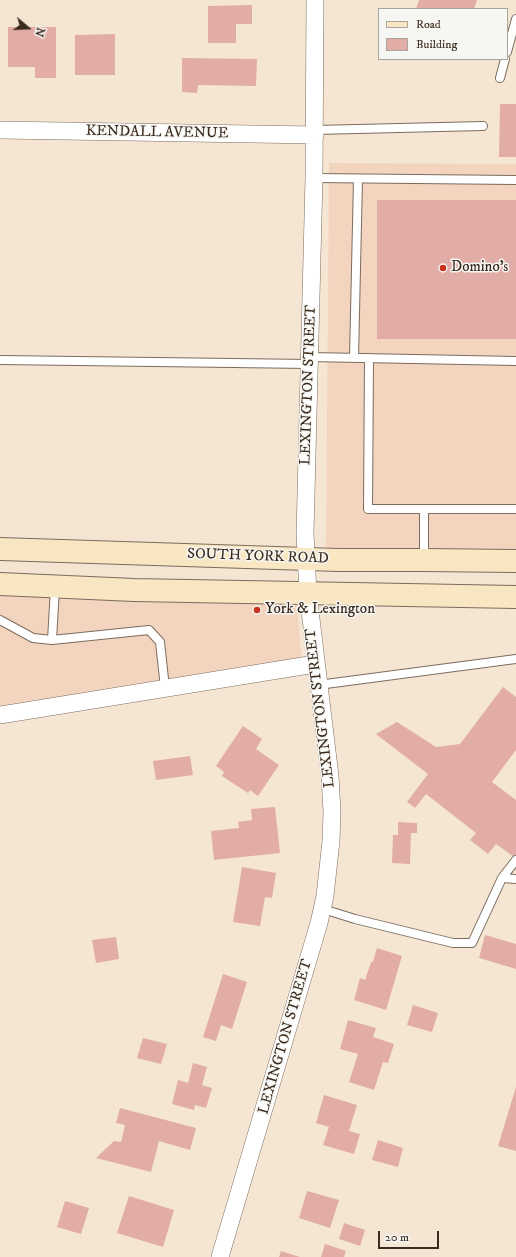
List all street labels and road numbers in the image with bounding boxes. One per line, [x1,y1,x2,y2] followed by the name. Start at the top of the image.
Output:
[86,123,228,143] street label: KENDALL AVENUE
[297,305,321,465] street label: LEXINGTON STREET
[187,546,329,568] street label: SOUTH YORK ROAD
[302,627,340,789] street label: LEXINGTON STREET
[255,957,317,1117] street label: LEXINGTON STREET

